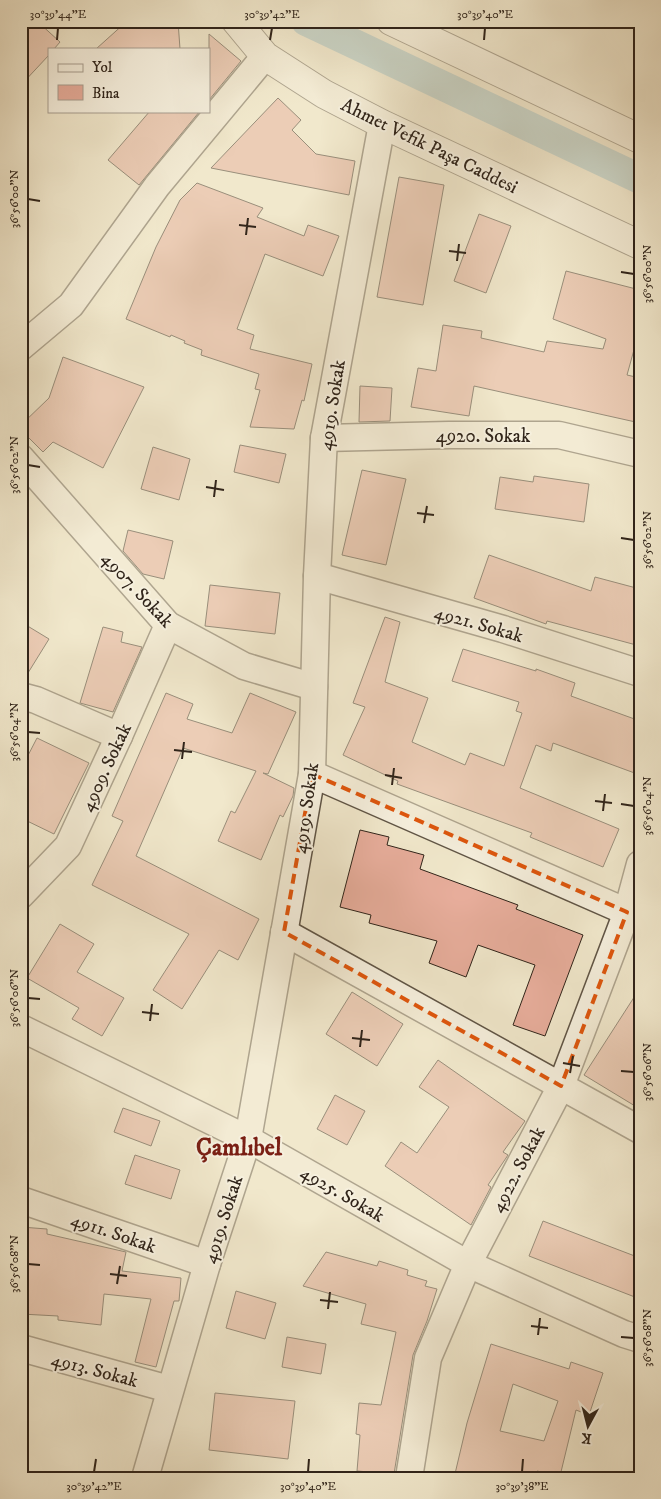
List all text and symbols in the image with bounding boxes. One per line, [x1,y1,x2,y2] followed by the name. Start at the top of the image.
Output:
[30,7,87,22] text: 30°39'44"E
[244,7,300,22] text: 30°39'42"E
[457,7,514,22] text: 30°39'40"E
[48,48,210,112] legend
[92,58,113,77] text: Yol
[92,84,120,103] text: Bina
[337,94,522,199] street label: Ahmet Vefik Paşa Caddesi
[7,170,22,228] text: 36°56'00"N
[640,245,655,303] text: 36°56'00"N
[314,358,351,452] street label: 4919. Sokak
[436,425,531,448] street label: 4920. Sokak
[7,436,22,494] text: 36°56'02"N
[640,511,655,569] text: 36°56'02"N
[96,547,178,633] street label: 4907. Sokak
[432,601,526,648] street label: 4921. Sokak
[7,702,22,761] text: 36°56'04"N
[76,719,137,815] street label: 4909. Sokak
[289,761,324,855] street label: 4919. Sokak
[640,776,655,835] text: 36°56'04"N
[7,969,22,1027] text: 36°56'06"N
[640,1043,655,1101] text: 36°56'06"N
[486,1122,551,1217] street label: 4922. Sokak
[196,1133,283,1163] district label: Çamlıbel
[296,1161,389,1228] street label: 4925. Sokak
[198,1172,249,1266] street label: 4919. Sokak
[68,1208,160,1259] street label: 4911. Sokak
[7,1235,22,1293] text: 36°56'08"N
[640,1309,655,1367] text: 36°56'08"N
[49,1348,141,1393] street label: 4913. Sokak
[564,1402,614,1452] north arrow
[579,1428,593,1447] text: K
[66,1479,122,1494] text: 30°39'42"E
[280,1479,337,1494] text: 30°39'40"E
[495,1479,549,1494] text: 30°39'38"E

